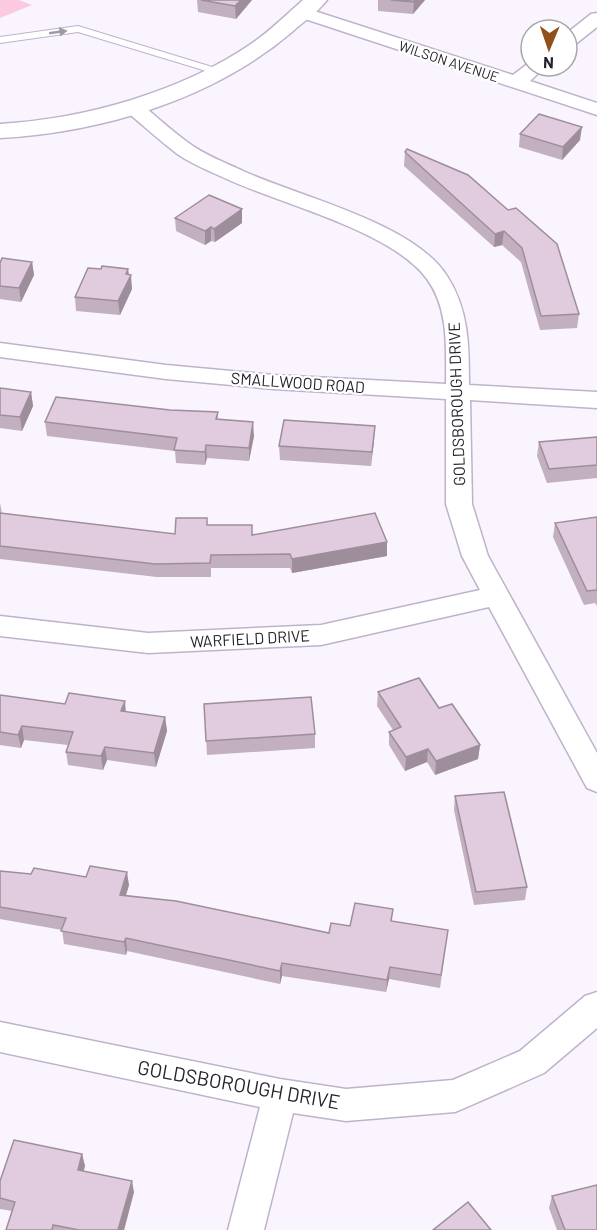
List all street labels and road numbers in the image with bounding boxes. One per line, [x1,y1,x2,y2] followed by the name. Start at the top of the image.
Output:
[397,37,501,85] street label: WILSON AVENUE
[444,322,468,486] street label: GOLDSBOROUGH DRIVE
[230,368,366,396] street label: SMALLWOOD ROAD
[190,625,310,651] street label: WARFIELD DRIVE
[136,1054,342,1114] street label: GOLDSBOROUGH DRIVE

